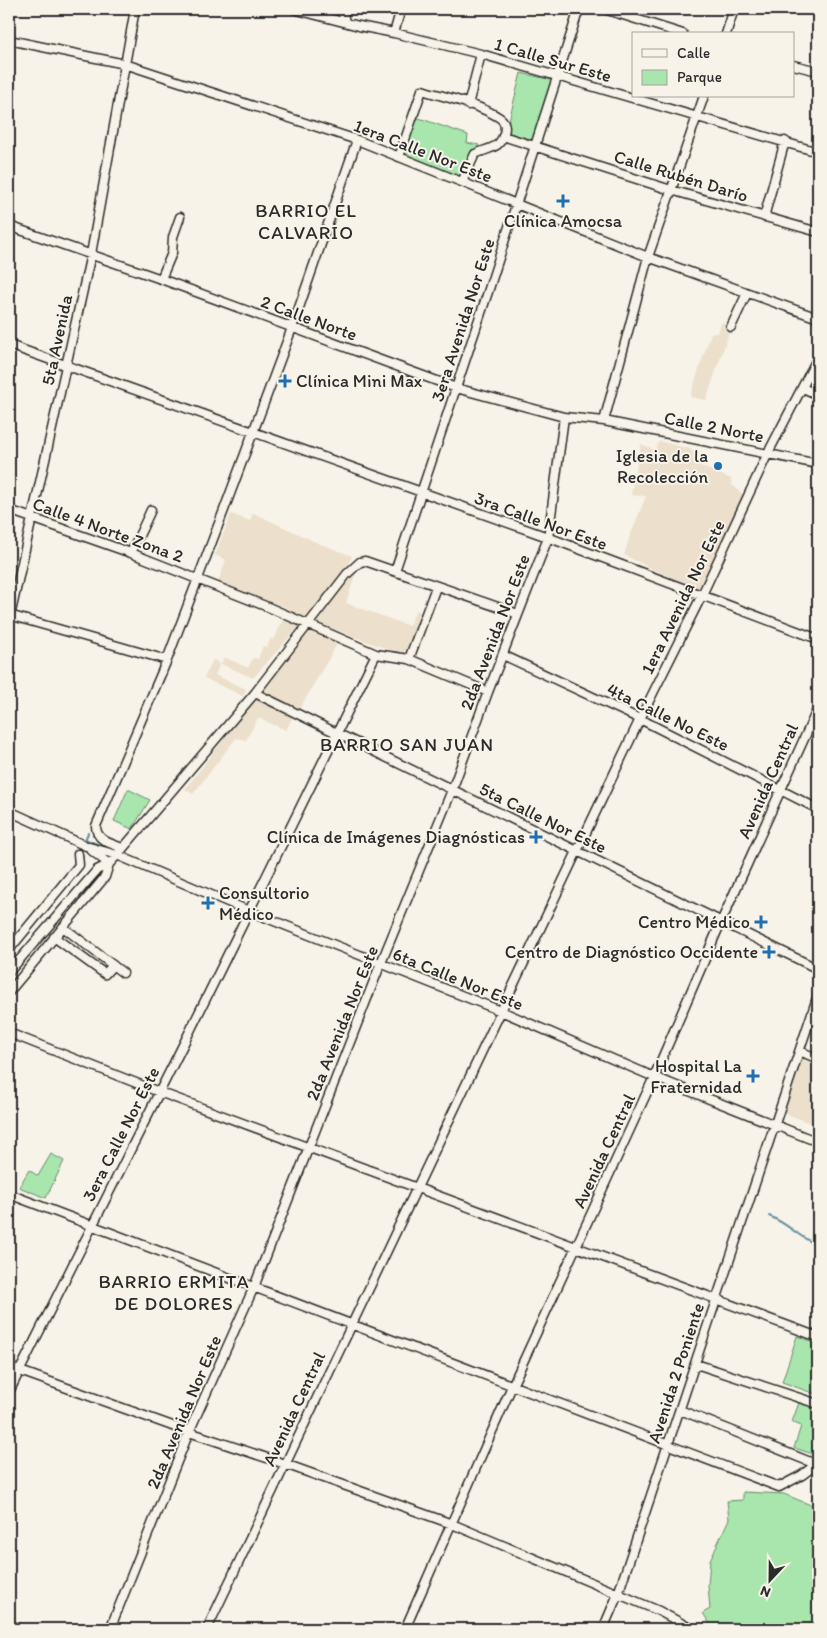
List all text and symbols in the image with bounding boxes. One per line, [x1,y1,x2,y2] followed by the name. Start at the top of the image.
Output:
[632,32,794,98] legend
[492,33,614,87] street label: 1 Calle Sur Este
[677,44,710,62] text: Calle
[677,68,722,86] text: Parque
[351,114,495,188] street label: 1era Calle Nor Este
[611,145,751,207] street label: Calle Rubén Darío
[556,194,570,208] marker: Clínica Amocsa
[255,199,357,244] district label: BARRIO EL CALVARIO
[504,210,623,232] place label: Clínica Amocsa
[426,236,500,404] street label: 3era Avenida Nor Este
[258,290,360,346] street label: 2 Calle Norte
[37,292,77,387] street label: 5ta Avenida
[296,370,423,392] place label: Clínica Mini Max
[278,374,292,388] marker: Clínica Mini Max
[662,407,766,447] street label: Calle 2 Norte
[616,445,708,488] place label: Iglesia de la Recolección
[712,460,724,472] marker: Iglesia de la Recolección
[472,487,610,555] street label: 3ra Calle Nor Este
[30,492,187,568] street label: Calle 4 Norte Zona 2
[636,516,730,678] street label: 1era Avenida Nor Este
[455,551,535,713] street label: 2da Avenida Nor Este
[603,678,733,756] street label: 4ta Calle No Este
[733,720,803,842] street label: Avenida Central
[320,733,494,756] district label: BARRIO SAN JUAN
[476,778,610,858] street label: 5ta Calle Nor Este
[267,826,525,848] place label: Clínica de Imágenes Diagnósticas
[529,830,543,844] marker: Clínica de Imágenes Diagnósticas
[219,882,309,925] place label: Consultorio Médico
[201,896,215,910] marker: Consultorio Médico
[638,911,750,933] place label: Centro Médico
[754,915,768,929] marker: Centro Médico
[505,941,758,963] place label: Centro de Diagnóstico Occidente
[301,942,383,1104] street label: 2da Avenida Nor Este
[389,943,527,1015] street label: 6ta Calle Nor Este
[762,945,776,959] marker: Centro de Diagnóstico Occidente
[650,1055,743,1098] place label: Hospital La Fraternidad
[78,1063,164,1205] street label: 3era Calle Nor Este
[746,1069,760,1083] marker: Hospital La Fraternidad
[568,1090,640,1212] street label: Avenida Central
[98,1270,250,1315] district label: BARRIO ERMITA DE DOLORES
[643,1300,709,1446] street label: Avenida 2 Poniente
[142,1332,226,1492] street label: 2da Avenida Nor Este
[258,1348,330,1470] street label: Avenida Central
[744,1556,794,1606] north arrow
[758,1582,773,1601] text: N

